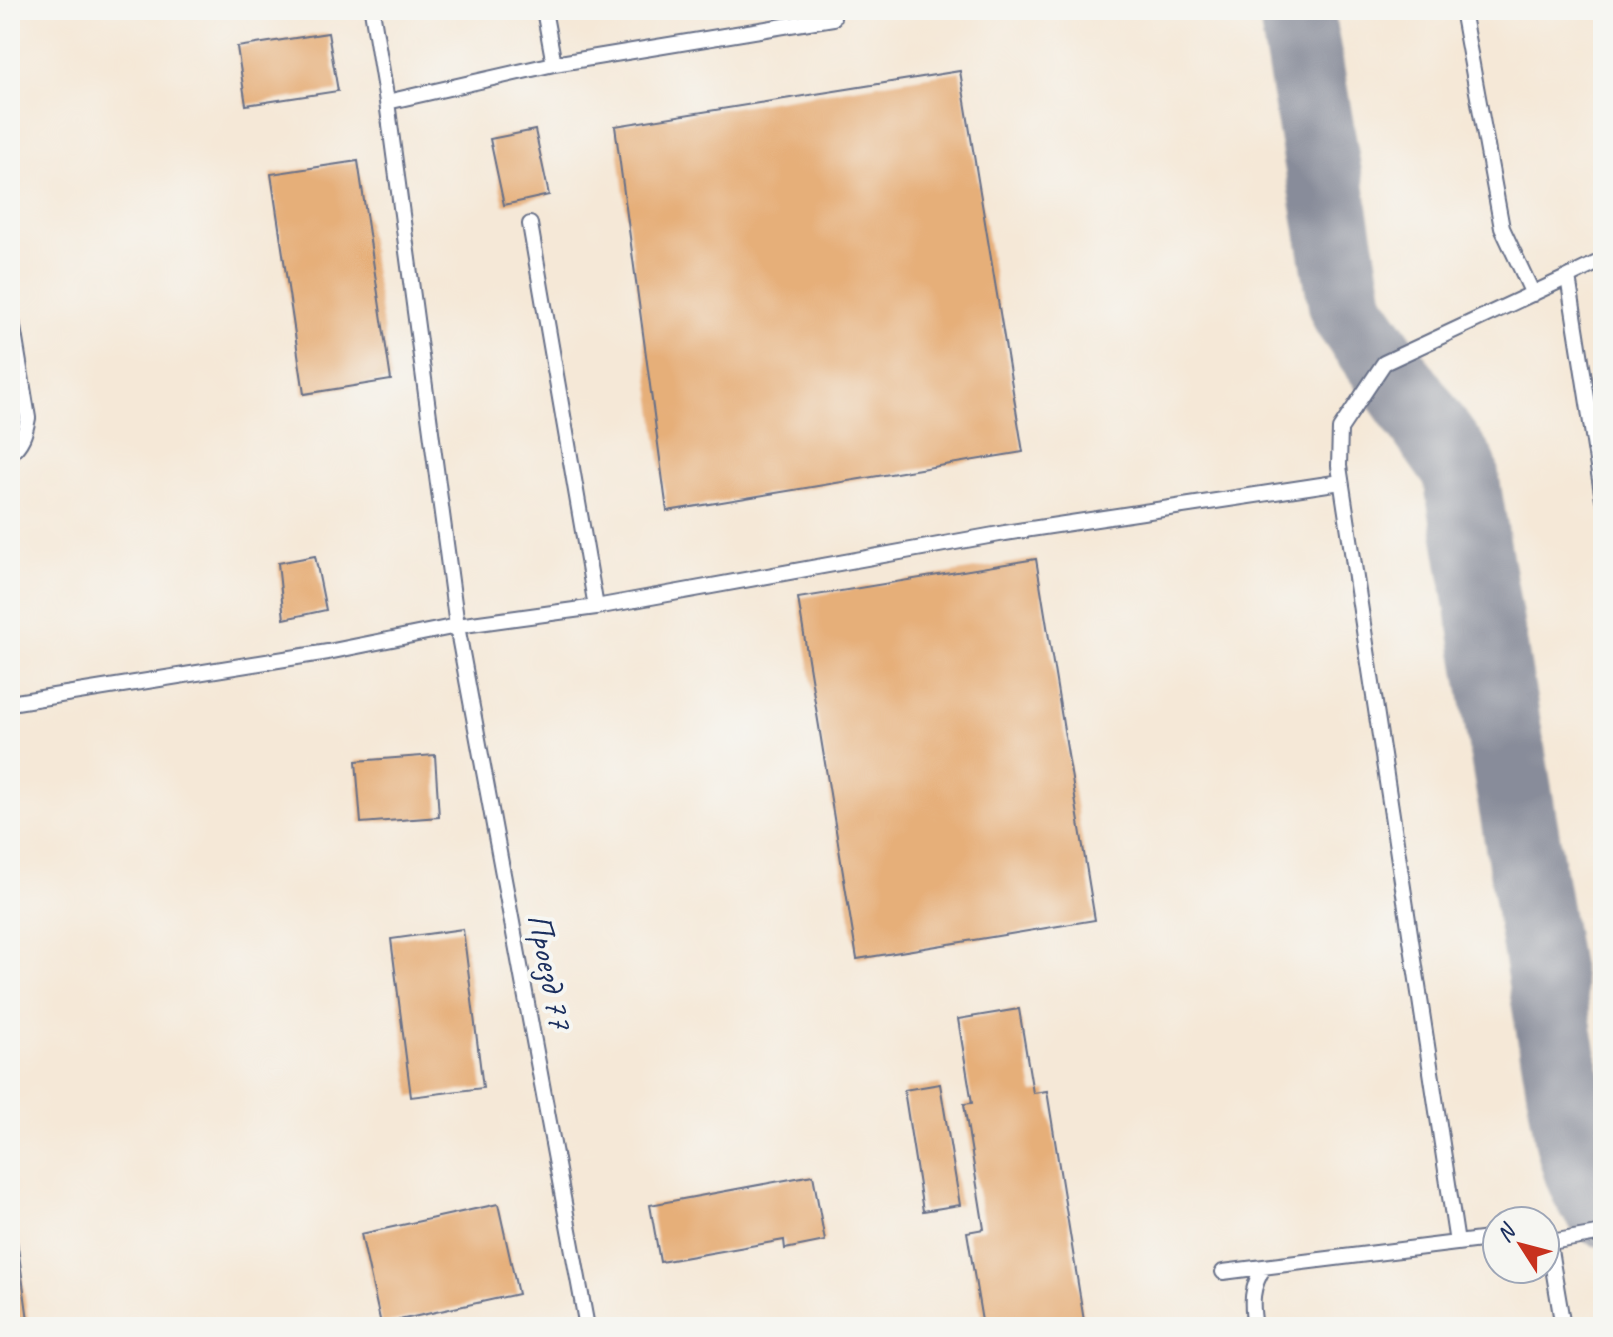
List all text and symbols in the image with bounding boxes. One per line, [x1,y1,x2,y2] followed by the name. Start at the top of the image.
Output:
[518,910,583,1034] street label: Проезд 77
[1481,1205,1561,1285] north arrow
[1490,1217,1523,1248] text: N

